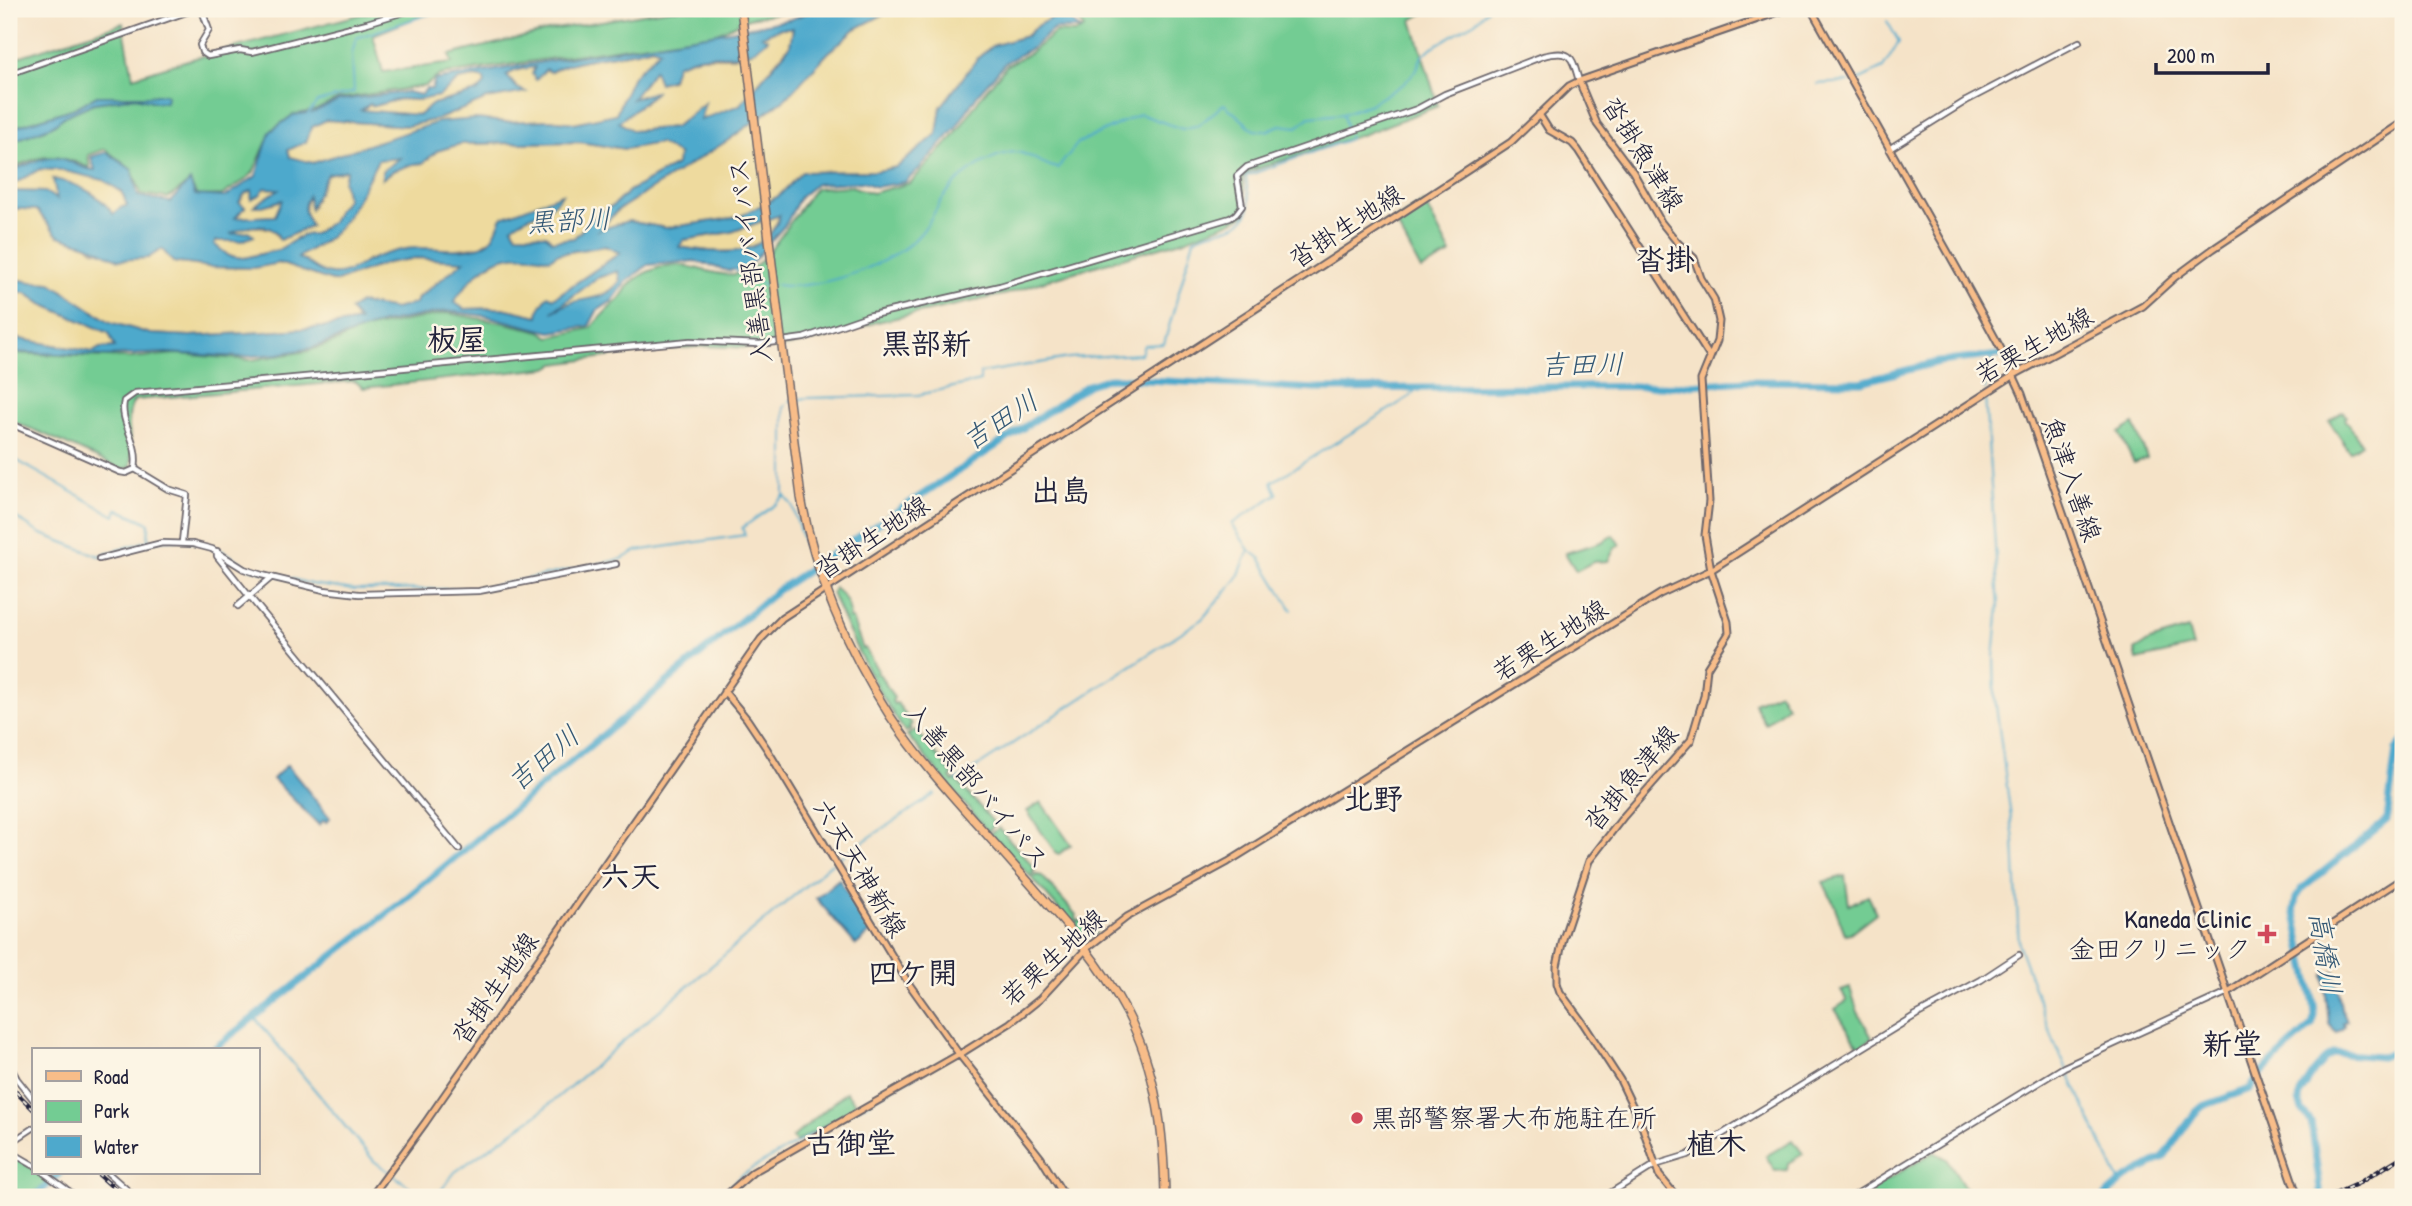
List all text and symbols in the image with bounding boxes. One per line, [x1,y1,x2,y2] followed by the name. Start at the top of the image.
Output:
[2156,32,2268,76] scale bar
[2167,41,2215,70] text: 200 m
[1594,89,1693,218] street label: 沓掛魚津線
[719,156,780,366] street label: 入善黒部バイパス
[1282,175,1410,276] street label: 沓掛生地線
[526,199,612,241] water label: 黒部川
[1635,239,1695,279] district label: 沓掛
[1968,298,2099,391] street label: 若栗生地線
[427,319,487,359] district label: 板屋
[881,323,971,363] district label: 黒部新
[1540,344,1624,384] water label: 吉田川
[954,381,1046,459] water label: 吉田川
[2035,412,2110,546] street label: 魚津入善線
[1031,470,1091,510] district label: 出島
[808,486,936,587] street label: 沓掛生地線
[1485,590,1614,689] street label: 若栗生地線
[897,695,1057,876] street label: 入善黒部バイパス
[499,716,587,800] water label: 吉田川
[1575,717,1686,839] street label: 沓掛魚津線
[1343,778,1403,818] district label: 北野
[805,792,916,944] street label: 六天天神新線
[600,856,660,896] district label: 六天
[993,900,1113,1013] street label: 若栗生地線
[2069,901,2251,966] place label: Kaneda Clinic 金田クリニック
[2301,909,2351,997] water label: 高橋川
[443,924,546,1051] street label: 沓掛生地線
[2257,924,2277,944] marker: Kaneda Clinic 金田クリニック
[868,952,958,992] district label: 四ケ開
[2202,1023,2262,1063] district label: 新堂
[32,1048,259,1174] legend
[94,1062,128,1091] text: Road
[94,1096,129,1125] text: Park
[1371,1100,1657,1135] place label: 黒部警察署大布施駐在所
[1349,1110,1365,1126] marker: 黒部警察署大布施駐在所
[806,1122,896,1162] district label: 古御堂
[1686,1123,1746,1163] district label: 植木
[94,1132,139,1161] text: Water

